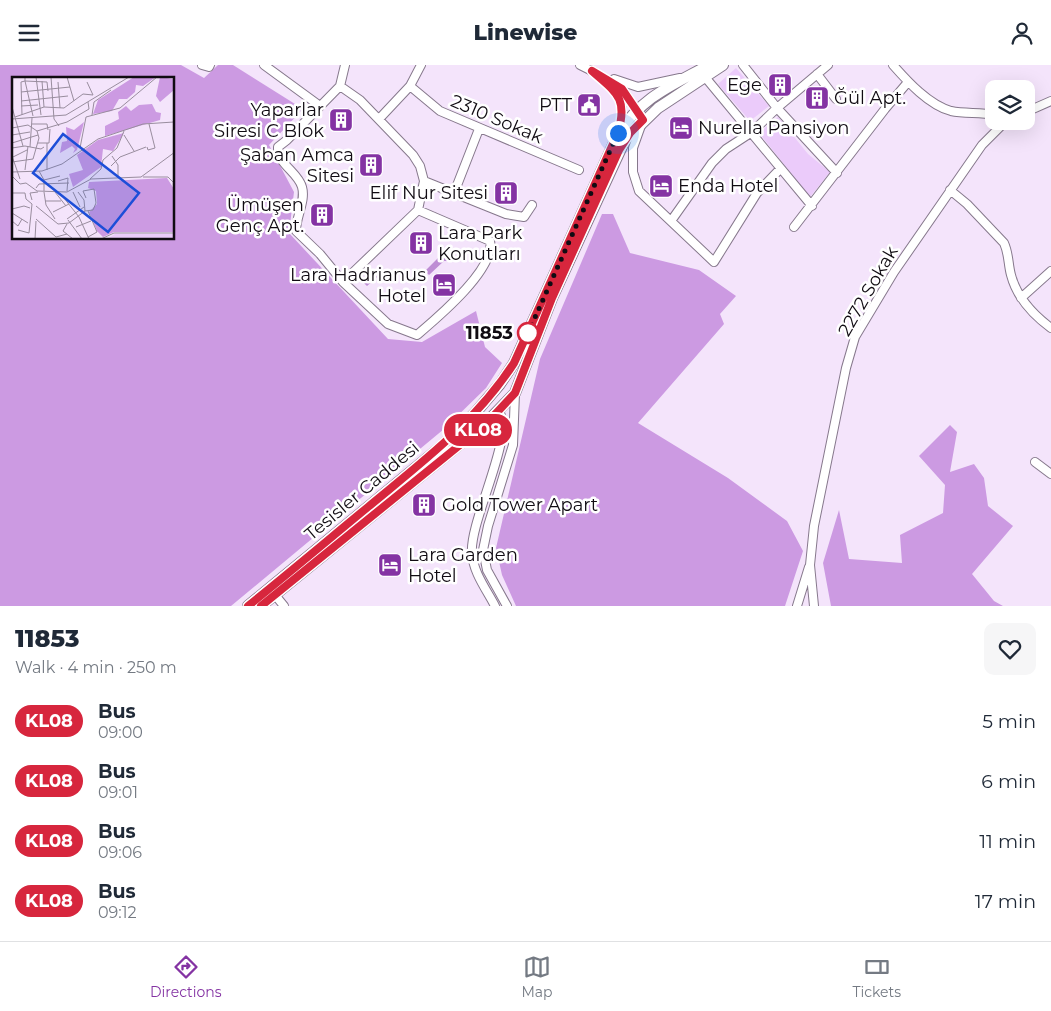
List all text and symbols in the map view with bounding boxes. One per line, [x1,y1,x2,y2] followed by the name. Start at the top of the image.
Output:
[15,19,43,47] icon: menu
[474,19,577,46] text: Linewise
[1008,19,1036,47] icon: person
[767,72,793,98] building icon: Ege
[727,74,762,96] place label: Ege
[12,77,175,240] inset map
[985,80,1035,130] map controls
[985,80,1035,130] button: layers
[804,85,830,111] building icon: Ğül Apt.
[834,87,906,109] place label: Ğül Apt.
[448,90,547,148] street label: 2310 Sokak
[576,92,602,118] public building icon: PTT
[539,94,573,116] place label: PTT
[214,99,324,142] place label: Yaparlar Siresi C Blok
[328,107,354,133] building icon: Yaparlar Siresi C Blok
[668,115,694,141] hotel icon: Nurella Pansiyon
[698,117,850,139] place label: Nurella Pansiyon
[606,121,631,146] your location
[240,144,354,187] place label: Şaban Amca Sitesi
[358,152,384,178] building icon: Şaban Amca Sitesi
[648,173,674,199] hotel icon: Enda Hotel
[678,175,778,197] place label: Enda Hotel
[493,180,519,206] building icon: Elif Nur Sitesi
[370,182,488,204] place label: Elif Nur Sitesi
[216,194,304,237] place label: Ümüşen Genç Apt.
[309,202,335,228] building icon: Ümüşen Genç Apt.
[438,222,522,265] place label: Lara Park Konutları
[408,230,434,256] building icon: Lara Park Konutları
[833,242,903,340] street label: 2272 Sokak
[290,264,426,307] place label: Lara Hadrianus Hotel
[431,272,457,298] hotel icon: Lara Hadrianus Hotel
[466,322,513,344] place label: 11853
[517,322,539,344] marker: 11853
[443,414,513,446] line badge: KL08
[454,419,502,441] text: KL08
[300,437,424,545] street label: Tesisler Caddesi
[411,492,437,518] building icon: Gold Tower Apart
[442,494,598,516] place label: Gold Tower Apart
[408,544,518,587] place label: Lara Garden Hotel
[377,552,403,578] hotel icon: Lara Garden Hotel
[984,623,1036,675] button: heart
[15,624,79,653] text: 11853
[15,658,177,677] text: Walk · 4 min · 250 m
[98,700,136,723] text: Bus
[25,710,73,732] text: KL08
[982,710,1036,733] text: 5 min
[98,723,143,742] text: 09:00
[98,760,136,783] text: Bus
[25,770,73,792] text: KL08
[981,770,1036,793] text: 6 min
[98,783,138,802] text: 09:01
[98,820,136,843] text: Bus
[25,830,73,852] text: KL08
[979,830,1036,853] text: 11 min
[98,843,142,862] text: 09:06
[98,880,136,903] text: Bus
[25,890,73,912] text: KL08
[975,890,1036,913] text: 17 min
[98,903,137,922] text: 09:12
[150,953,222,1001] tab: Directions
[521,953,553,1001] tab: Map
[852,953,901,1001] tab: Tickets

